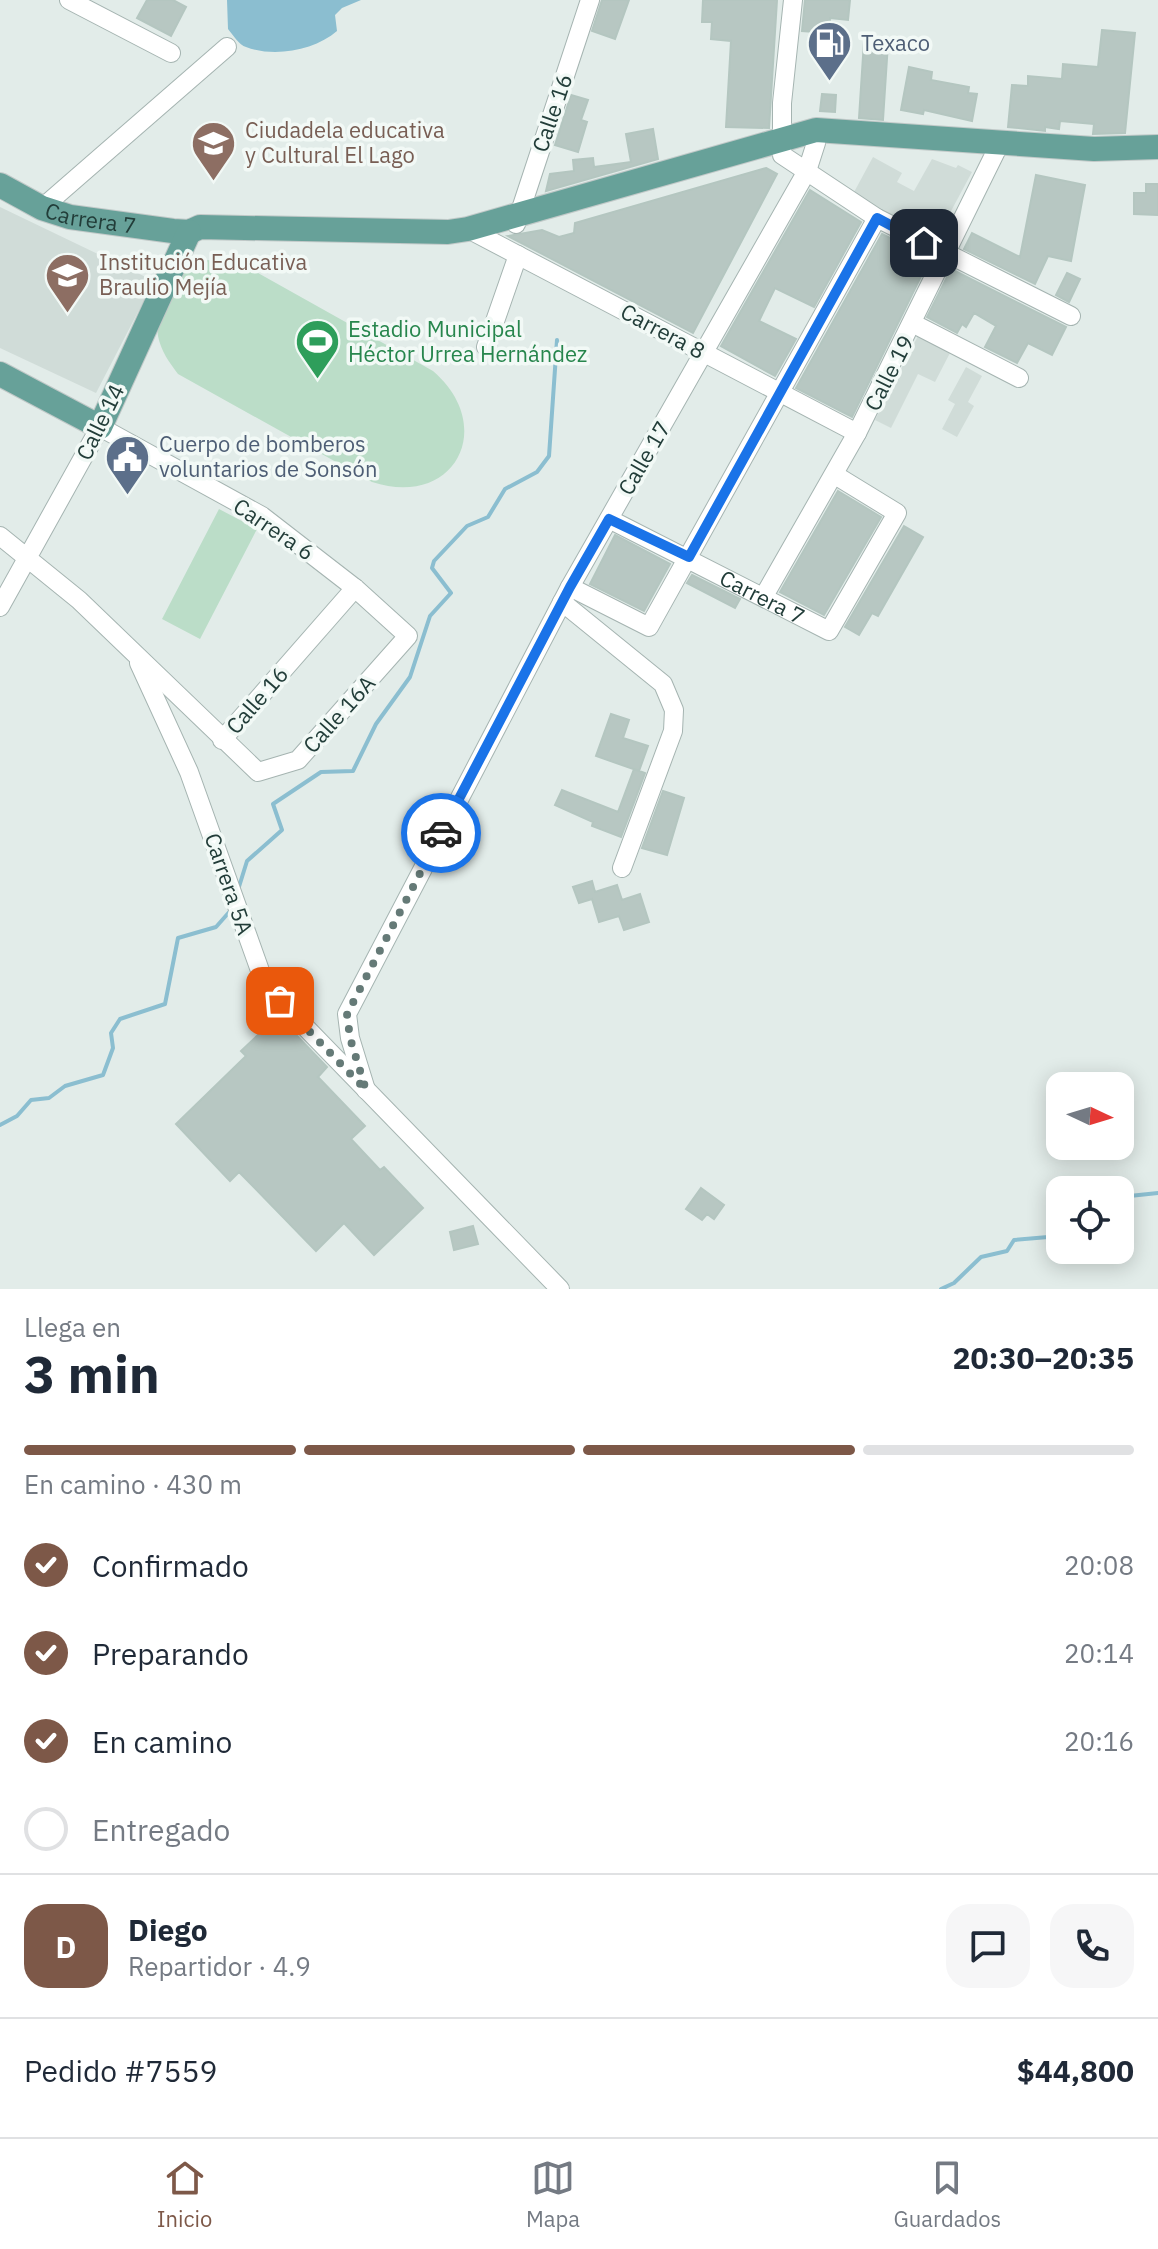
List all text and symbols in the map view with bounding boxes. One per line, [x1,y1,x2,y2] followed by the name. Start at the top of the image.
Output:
[806,19,854,82] fuel station icon: Texaco
[861,28,930,57] place label: Texaco
[525,70,578,156] street label: Calle 16
[245,115,445,169] place label: Ciudadela educativa y Cultural El Lago
[190,119,238,182] school or university icon: Ciudadela educativa y Cultural El Lago
[42,195,138,240] street label: Carrera 7
[890,209,958,277] pin
[902,221,946,265] icon: home
[99,247,307,301] place label: Institución Educativa Braulio Mejía
[44,251,92,314] school or university icon: Institución Educativa Braulio Mejía
[616,296,711,365] street label: Carrera 8
[348,314,587,368] place label: Estadio Municipal Héctor Urrea Hernández
[293,318,341,381] sports icon: Estadio Municipal Héctor Urrea Hernández
[857,330,920,415] street label: Calle 19
[69,379,130,465] street label: Calle 14
[611,415,676,500] street label: Calle 17
[159,429,377,483] place label: Cuerpo de bomberos voluntarios de Sonsón
[104,433,152,496] public building icon: Cuerpo de bomberos voluntarios de Sonsón
[228,491,320,566] street label: Carrera 6
[715,563,810,630] street label: Carrera 7
[219,660,294,740] street label: Calle 16
[296,669,381,759] street label: Calle 16A
[401,793,481,873] courier
[419,811,463,855] icon: car
[199,829,260,939] street label: Carrera 5A
[246,967,314,1035] pin
[258,979,302,1023] icon: bag
[1046,1072,1134,1160] north arrow
[1046,1072,1134,1264] map controls
[1046,1176,1134,1264] button: locate
[24,1310,121,1344] text: Llega en
[953,1338,1134,1377] text: 20:30–20:35
[24,1340,160,1407] text: 3 min
[24,1467,242,1501] text: En camino · 430 m
[24,1543,68,1587] icon: check
[92,1546,249,1585] text: Confirmado
[1064,1548,1134,1582] text: 20:08
[24,1631,68,1675] icon: check
[92,1634,249,1673] text: Preparando
[1064,1636,1134,1670] text: 20:14
[24,1719,68,1763] icon: check
[92,1722,232,1761] text: En camino
[1064,1724,1134,1758] text: 20:16
[92,1810,230,1849] text: Entregado
[946,1904,1030,1988] button: chat
[1050,1904,1134,1988] button: phone
[128,1910,208,1949] text: Diego
[56,1927,76,1966] text: D
[128,1949,311,1983] text: Repartidor · 4.9
[24,2051,218,2090] text: Pedido #7559
[1017,2051,1134,2090] text: $44,800
[157,2156,212,2233] tab: Inicio
[526,2156,580,2233] tab: Mapa
[893,2156,1001,2233] tab: Guardados

